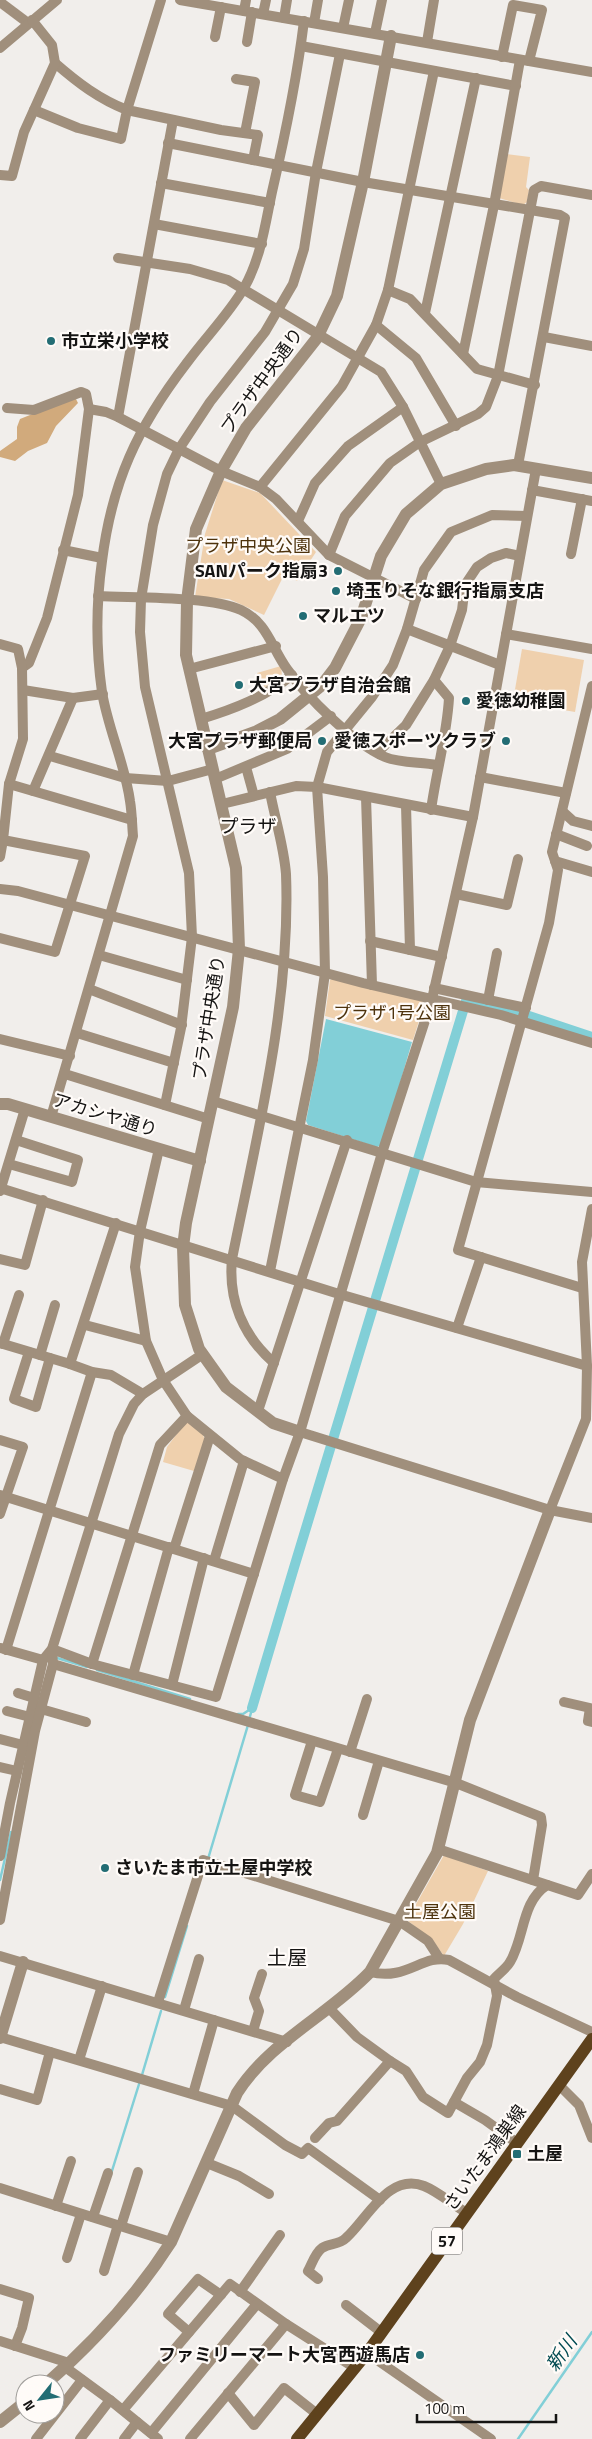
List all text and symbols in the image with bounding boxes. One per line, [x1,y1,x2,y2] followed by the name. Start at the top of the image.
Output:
[214,322,310,440] street label: プラザ中央通り
[61,327,169,354] place label: 市立栄小学校
[45,335,57,347] marker: 市立栄小学校
[185,532,311,559] park label: プラザ中央公園
[195,557,328,584] place label: SANパーク指扇3
[332,565,344,577] marker: SANパーク指扇3
[346,577,544,604] place label: 埼玉りそな銀行指扇支店
[330,585,342,597] marker: 埼玉りそな銀行指扇支店
[313,602,385,629] place label: マルエツ
[297,610,309,622] marker: マルエツ
[249,671,411,698] place label: 大宮プラザ自治会館
[233,679,245,691] marker: 大宮プラザ自治会館
[476,687,566,714] place label: 愛徳幼稚園
[460,695,472,707] marker: 愛徳幼稚園
[168,727,312,754] place label: 大宮プラザ郵便局
[334,727,496,754] place label: 愛徳スポーツクラブ
[316,735,328,747] marker: 大宮プラザ郵便局
[500,735,512,747] marker: 愛徳スポーツクラブ
[219,811,277,840] district label: プラザ
[185,954,232,1082] street label: プラザ中央通り
[333,999,451,1026] park label: プラザ1号公園
[50,1086,161,1143] street label: アカシヤ通り
[115,1854,312,1881] place label: さいたま市立土屋中学校
[99,1862,111,1874] marker: さいたま市立土屋中学校
[404,1898,476,1925] park label: 土屋公園
[267,1942,307,1973] district label: 土屋
[437,2099,532,2216] street label: さいたま鴻巣線
[527,2140,563,2167] place label: 土屋
[511,2148,523,2160] marker: 土屋
[432,2228,462,2254] road number: 57
[538,2327,585,2377] water label: 新川
[158,2341,410,2368] place label: ファミリーマート大宮西遊馬店
[414,2349,426,2361] marker: ファミリーマート大宮西遊馬店
[15,2374,65,2424] north arrow
[417,2392,556,2424] scale bar
[17,2396,40,2415] text: N
[424,2397,465,2420] text: 100 m

